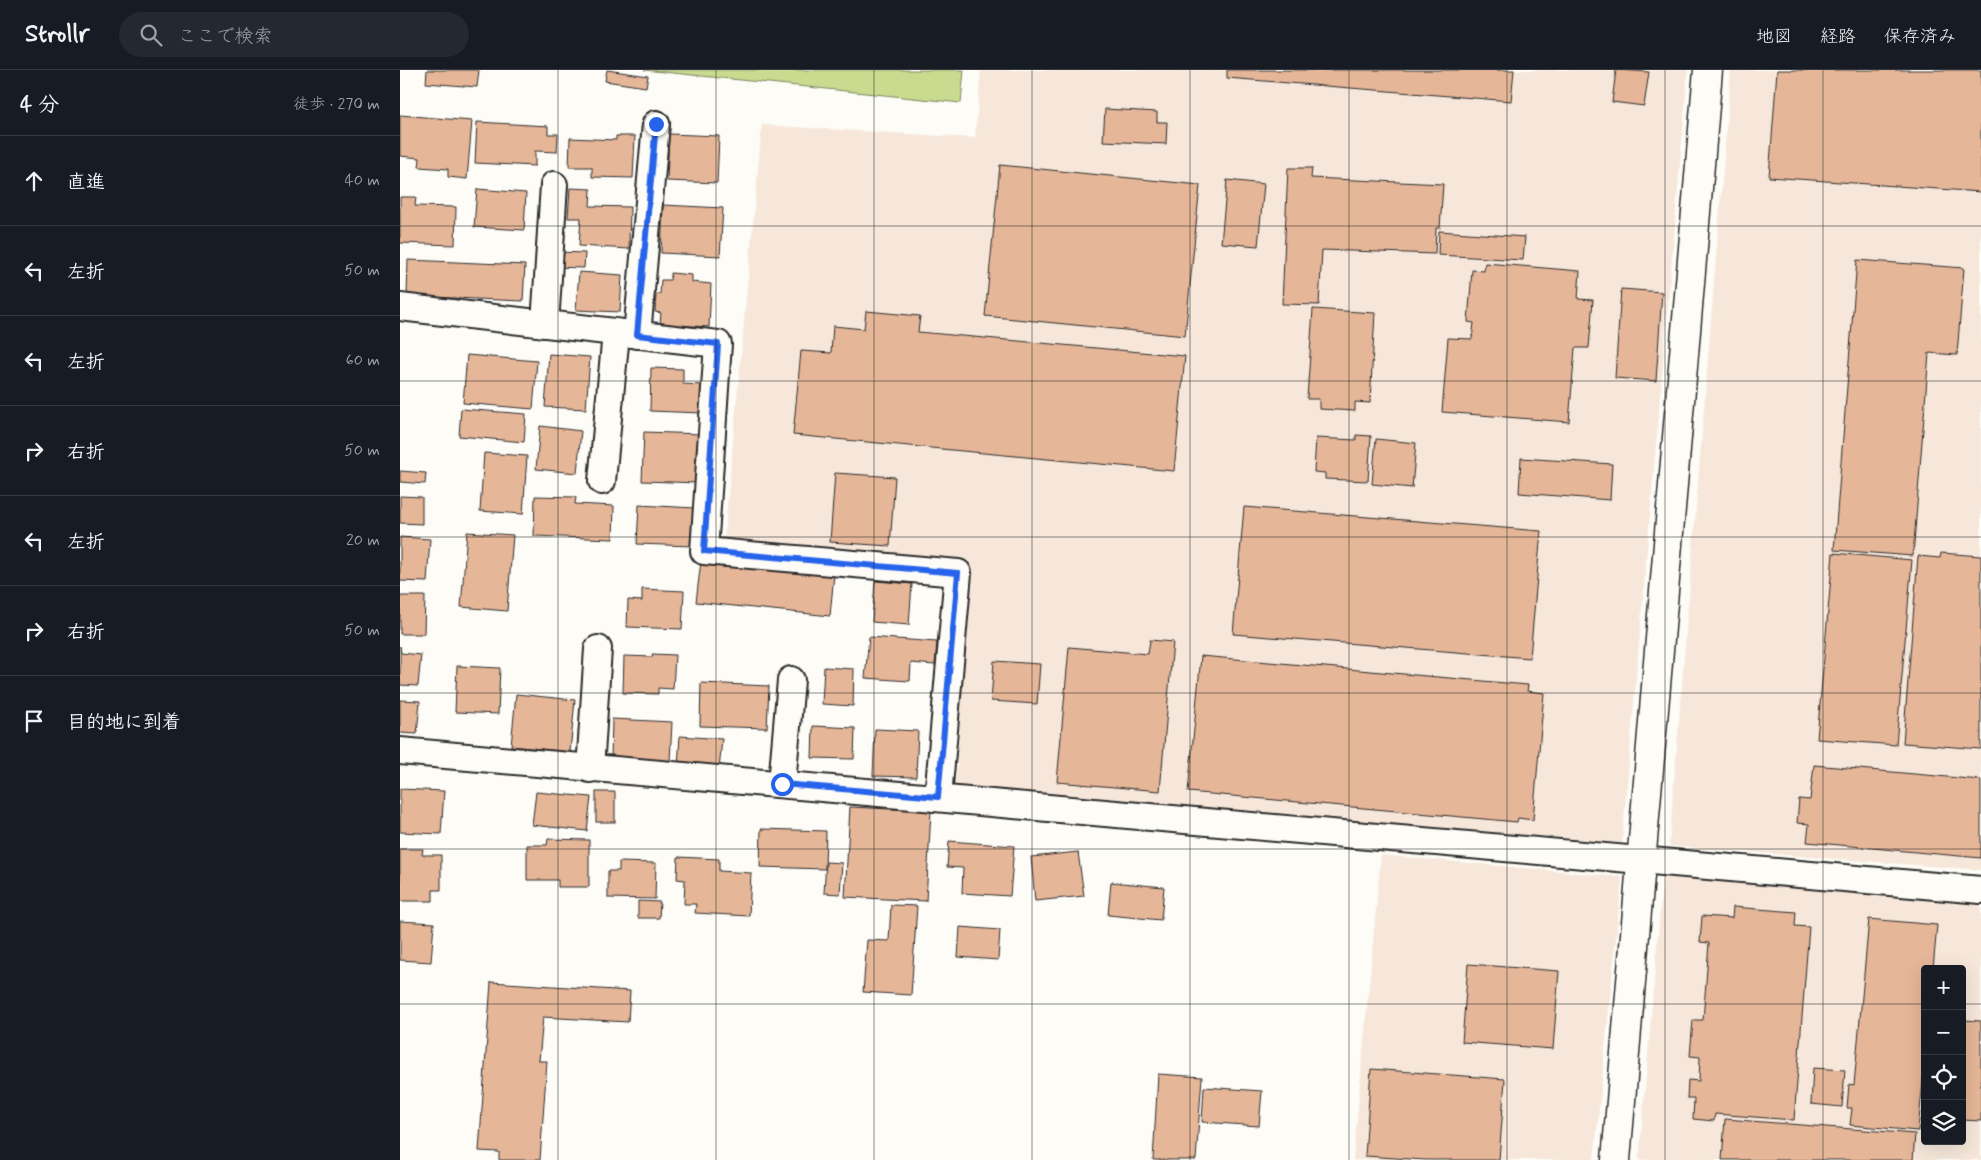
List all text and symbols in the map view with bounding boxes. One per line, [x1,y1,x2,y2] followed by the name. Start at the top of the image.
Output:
[119,12,469,57] search box
[25,19,89,50] text: Strollr
[137,21,165,49] icon: search
[177,24,272,49] text: ここで検索
[1756,25,1792,49] text: 地図
[1820,25,1856,49] text: 経路
[1884,25,1956,49] text: 保存済み
[20,91,59,119] text: 4 分
[293,94,380,115] text: 徒歩 · 270 m
[645,113,668,136] route end
[20,167,48,195] icon: ahead
[67,170,105,195] text: 直進
[344,170,380,191] text: 40 m
[20,257,48,285] icon: left
[67,260,105,285] text: 左折
[344,260,380,281] text: 50 m
[20,347,48,375] icon: left
[67,350,105,375] text: 左折
[346,350,380,371] text: 60 m
[20,437,48,465] icon: right
[67,440,105,465] text: 右折
[344,440,380,461] text: 50 m
[20,527,48,555] icon: left
[67,530,105,555] text: 左折
[346,530,380,551] text: 20 m
[20,617,48,645] icon: right
[67,620,105,645] text: 右折
[344,620,380,641] text: 50 m
[20,707,48,735] icon: arrive
[67,710,181,735] text: 目的地に到着
[771,773,794,796] route start
[1921,965,1966,1145] map controls
[1921,965,1966,1010] button: +
[1921,1010,1966,1055] button: −
[1921,1055,1966,1100] button: locate
[1921,1100,1966,1145] button: layers

